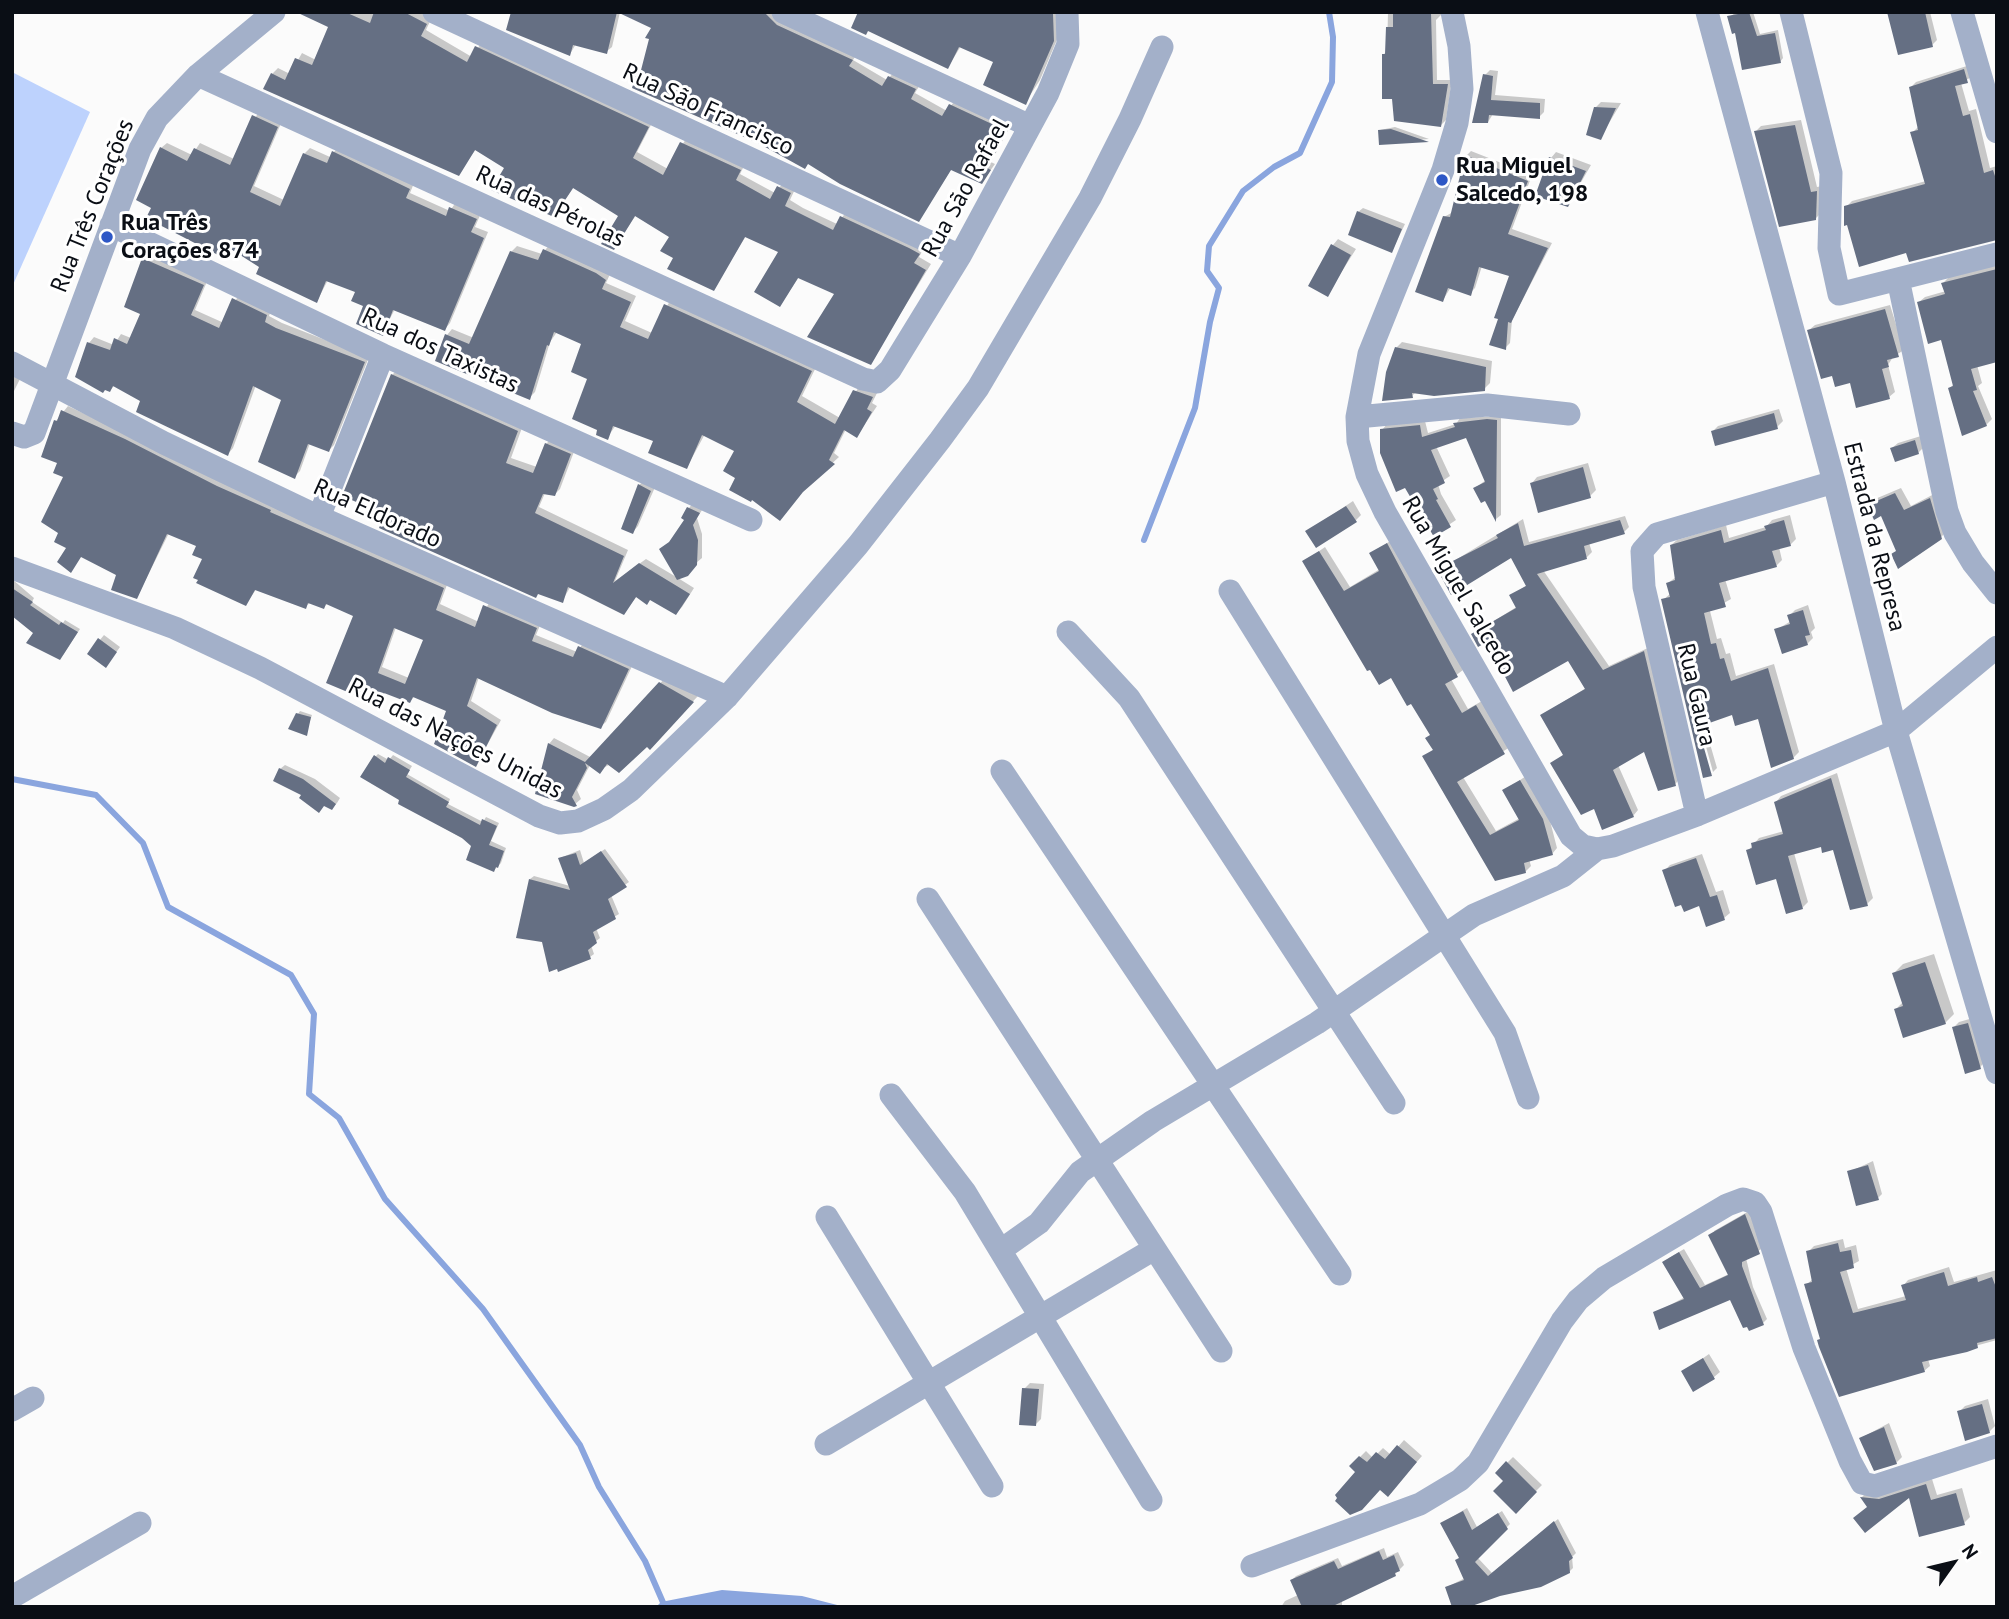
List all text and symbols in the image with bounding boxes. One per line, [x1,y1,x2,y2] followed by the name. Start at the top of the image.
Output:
[618,58,798,162] street label: Rua São Francisco
[916,114,1016,262] street label: Rua São Rafael
[45,115,141,297] street label: Rua Três Corações
[1456,152,1588,208] place label: Rua Miguel Salcedo, 198
[471,160,629,254] street label: Rua das Pérolas
[1434,172,1450,188] marker: Rua Miguel Salcedo, 198
[121,209,259,265] place label: Rua Três Corações 874
[99,229,115,245] marker: Rua Três Corações 874
[357,302,523,400] street label: Rua dos Taxistas
[1837,439,1911,635] street label: Estrada da Represa
[309,473,445,555] street label: Rua Eldorado
[1395,491,1521,681] street label: Rua Miguel Salcedo
[1670,641,1722,749] street label: Rua Gaura
[343,672,567,806] street label: Rua das Nações Unidas
[1918,1528,1988,1598] north arrow
[1957,1539,1984,1563] text: N

